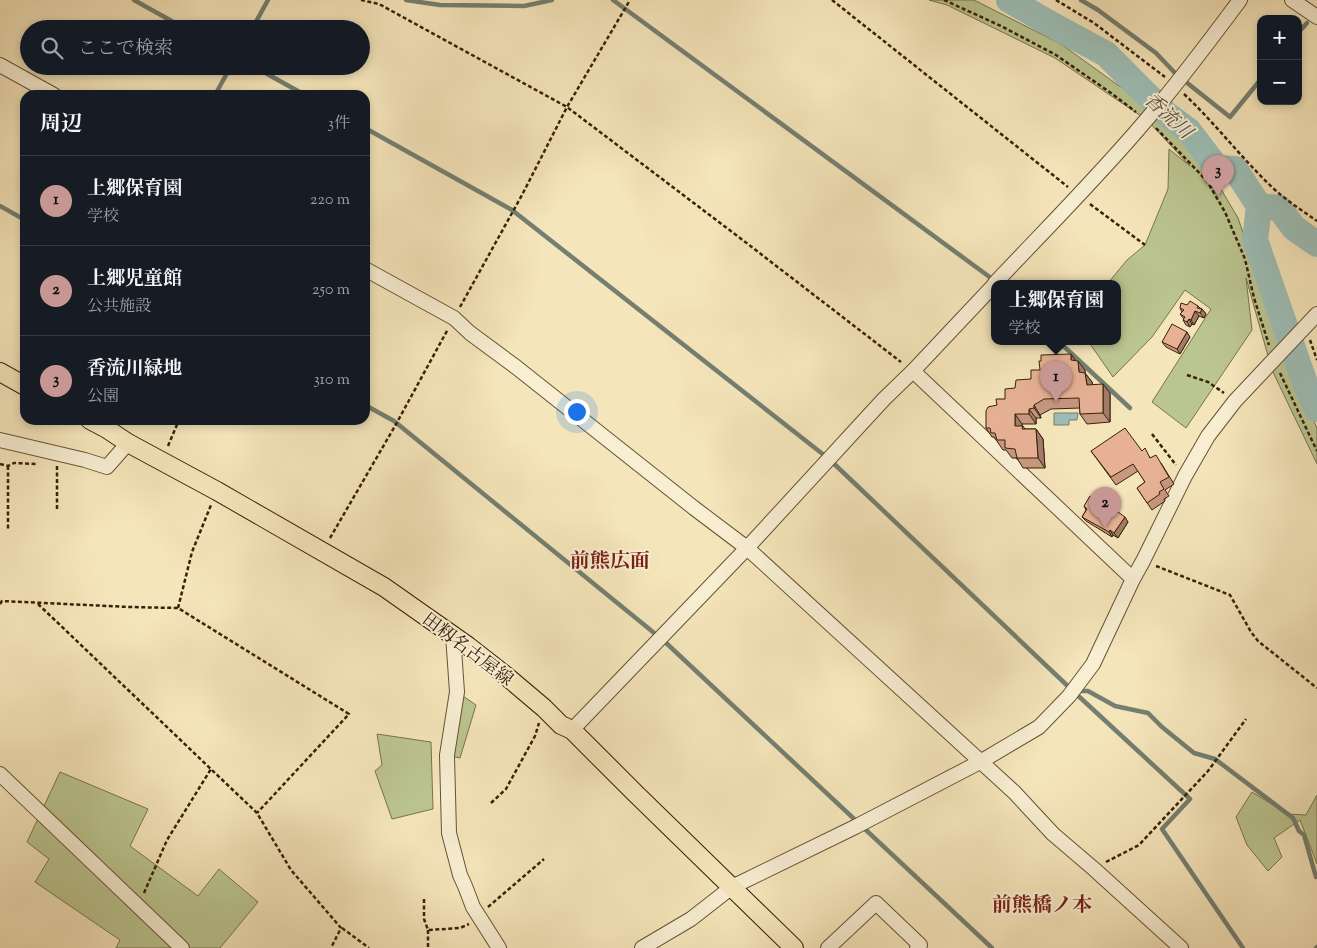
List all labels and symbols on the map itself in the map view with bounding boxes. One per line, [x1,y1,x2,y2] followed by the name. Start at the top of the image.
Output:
[1137,88,1199,147] water label: 香流川
[1202,155,1234,196] pin: 3
[1040,361,1072,402] pin: 1
[564,399,590,425] your location
[1089,487,1121,528] pin: 2
[570,548,650,577] district label: 前熊広面
[416,608,518,693] street label: 田籾名古屋線
[992,892,1092,921] district label: 前熊橋ノ本

